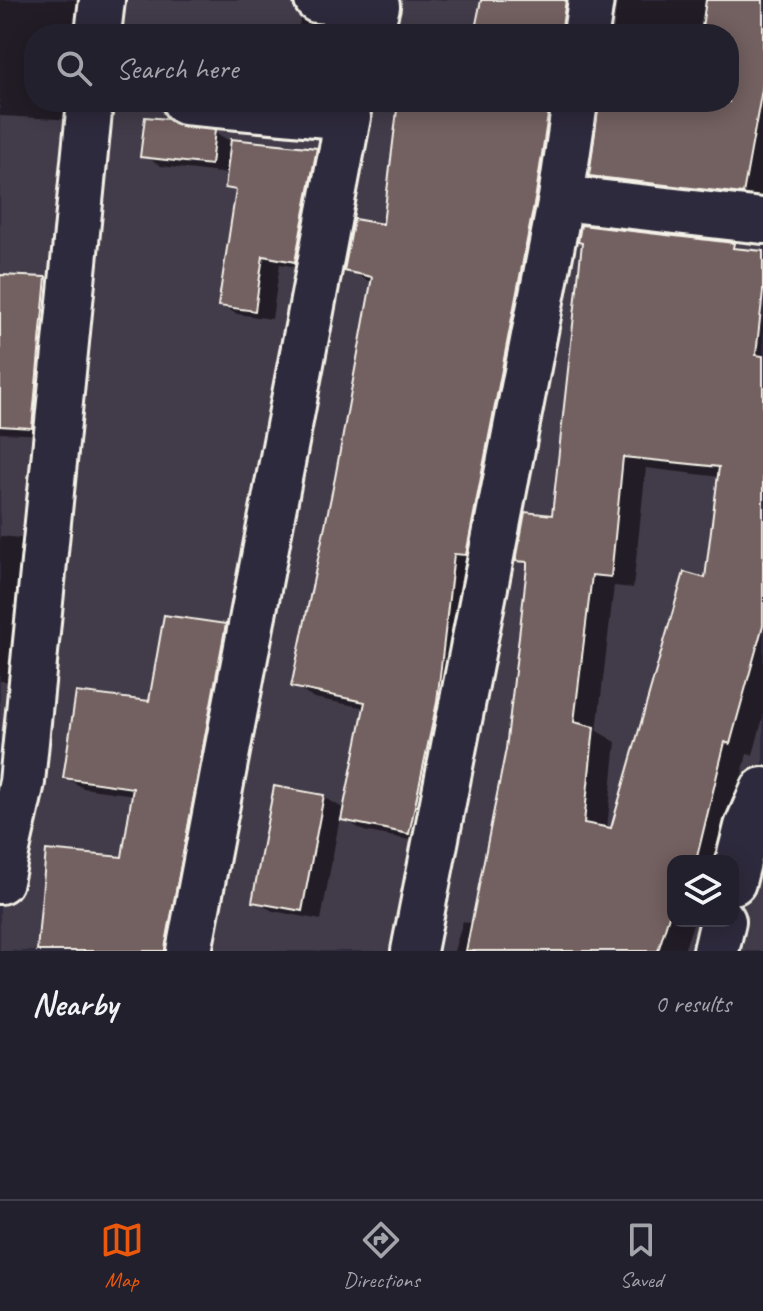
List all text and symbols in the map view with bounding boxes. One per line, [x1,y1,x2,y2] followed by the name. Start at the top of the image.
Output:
[24,24,739,112] search box
[52,46,96,90] icon: search
[116,49,238,87] text: Search here
[667,855,739,927] map controls
[667,855,739,927] button: layers
[32,982,118,1025] text: Nearby
[655,987,731,1020] text: 0 results
[100,1218,144,1294] tab: Map
[343,1218,420,1294] tab: Directions
[619,1218,663,1294] tab: Saved

